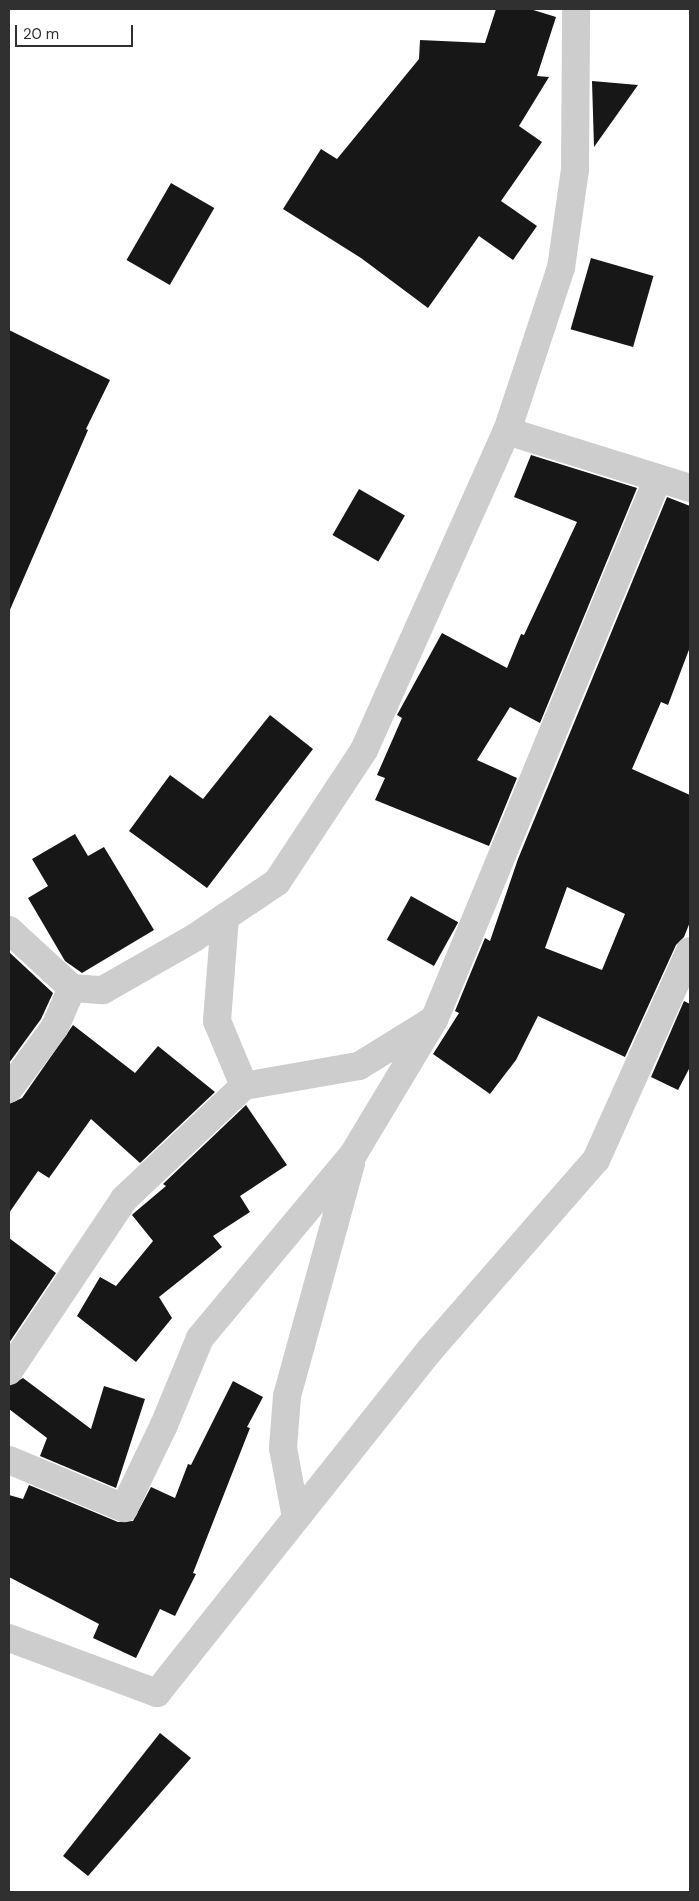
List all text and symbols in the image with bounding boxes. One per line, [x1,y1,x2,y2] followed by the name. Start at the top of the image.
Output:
[18,15,135,47] scale bar
[23,24,59,44] text: 20 m

